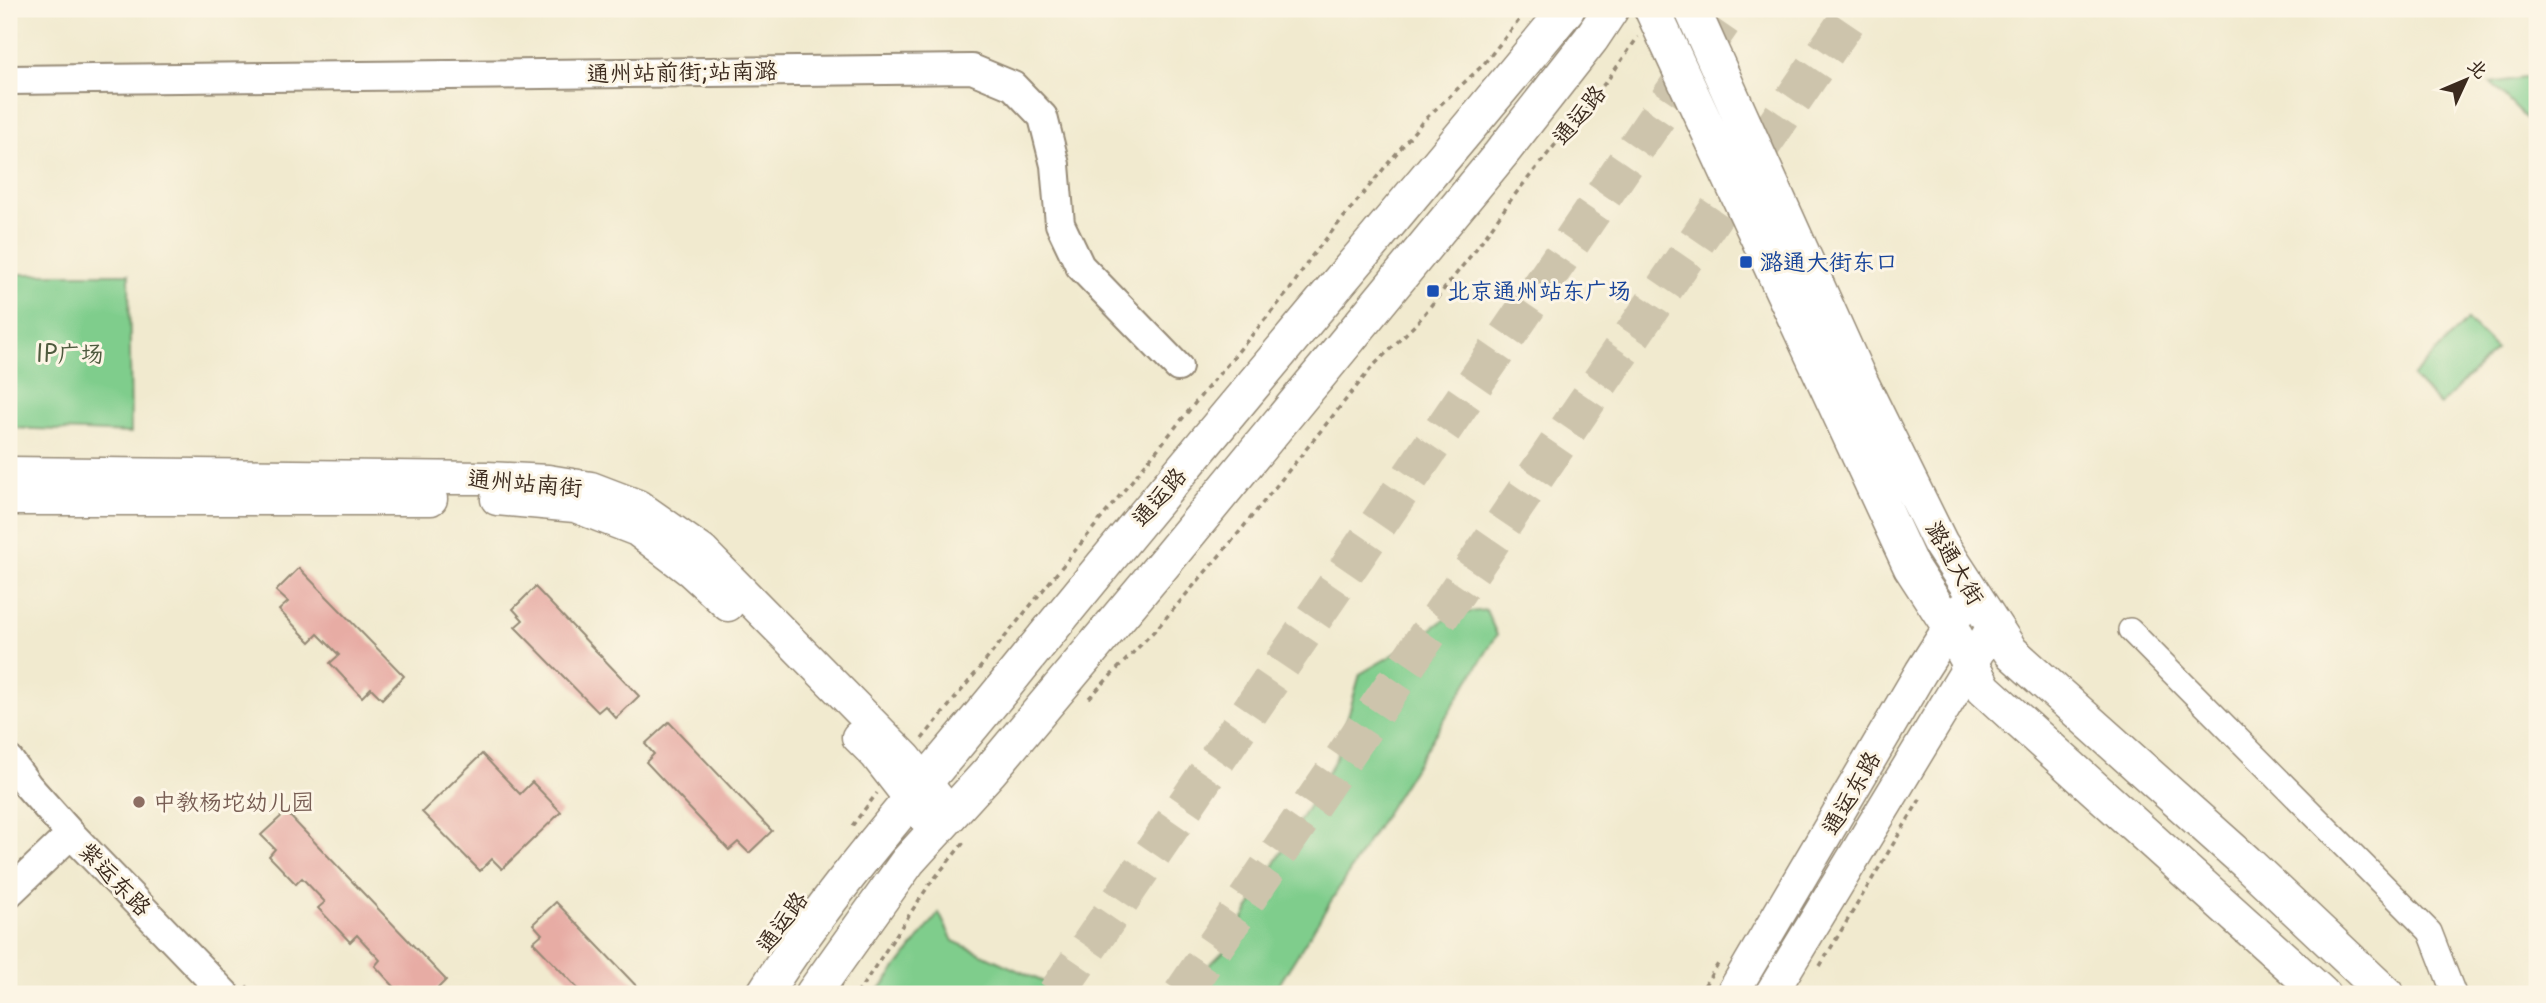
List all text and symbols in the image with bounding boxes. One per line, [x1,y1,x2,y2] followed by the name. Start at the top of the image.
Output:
[2430,46,2500,116] north arrow
[586,51,778,90] street label: 通州站前街;站南潞
[2462,51,2496,84] text: 北
[1543,76,1613,152] street label: 通运路
[1760,243,1898,278] place label: 潞通大街东口
[1738,254,1754,270] marker: 潞通大街东口
[1447,272,1631,307] place label: 北京通州站东广场
[1425,283,1441,299] marker: 北京通州站东广场
[36,335,104,370] park label: IP广场
[1122,458,1194,534] street label: 通运路
[466,459,584,504] street label: 通州站南街
[1918,514,1994,611] street label: 潞通大街
[1812,744,1888,841] street label: 通运东路
[153,783,314,818] place label: 中教杨坨幼儿园
[131,794,147,810] marker: 中教杨坨幼儿园
[72,833,161,923] street label: 紫运东路
[746,883,815,959] street label: 通运路

